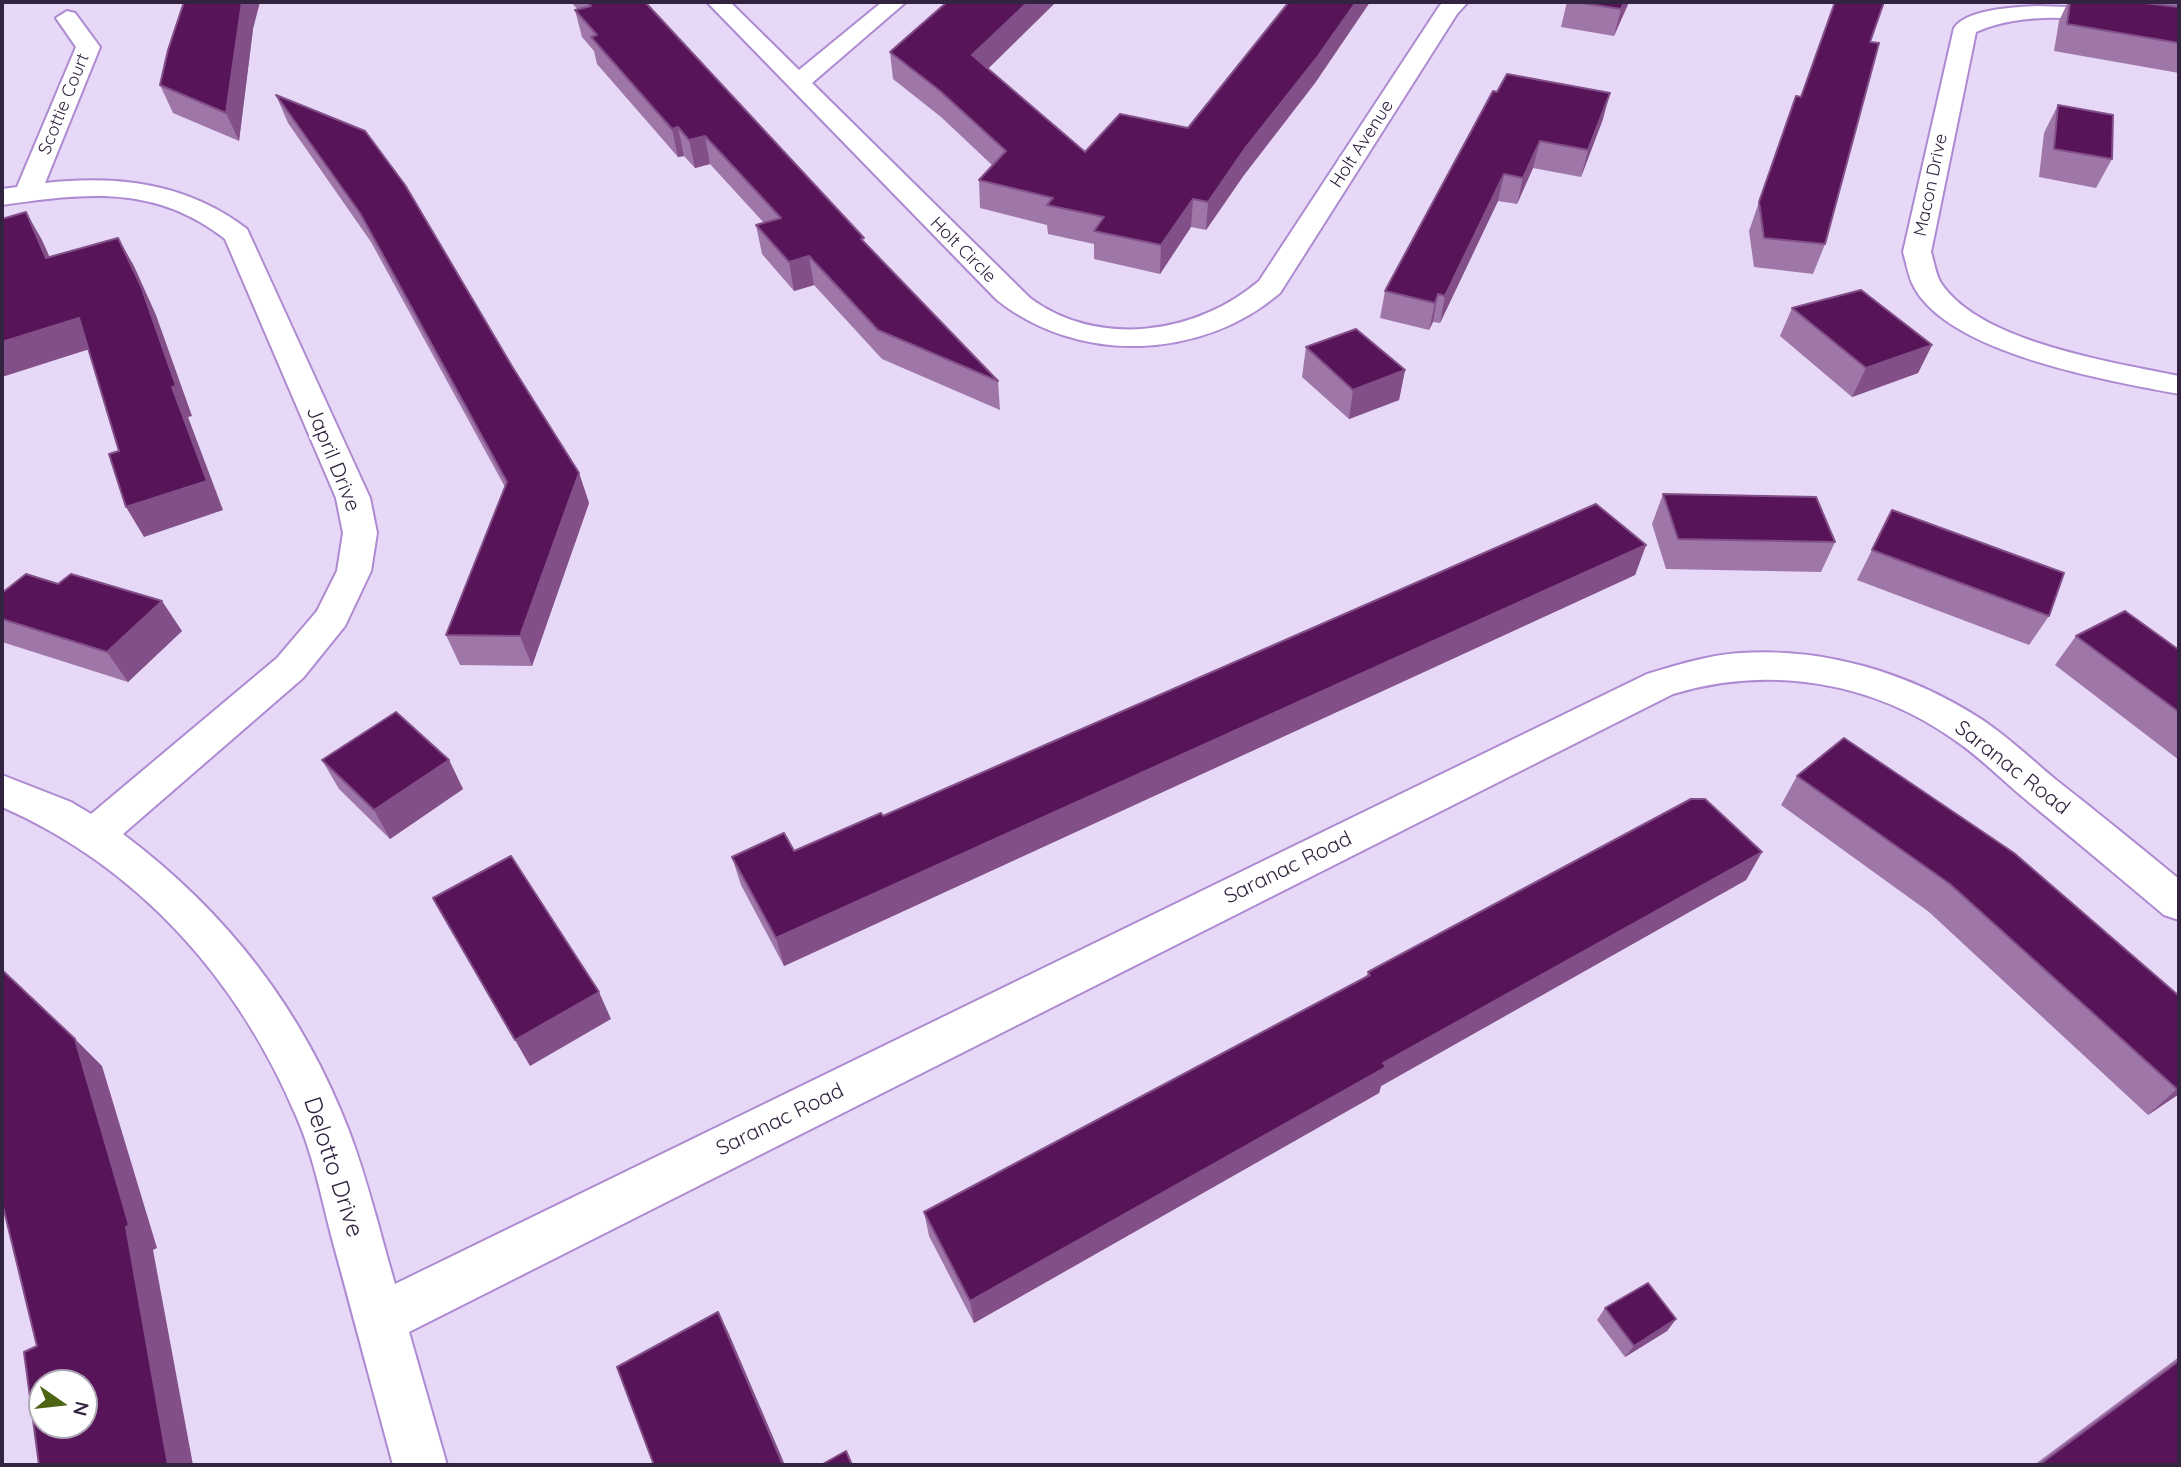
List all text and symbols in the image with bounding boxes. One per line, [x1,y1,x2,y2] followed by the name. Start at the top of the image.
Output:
[34,50,94,158] street label: Scottie Court
[1326,96,1398,192] street label: Holt Avenue
[1910,132,1952,238] street label: Macon Drive
[925,212,1001,288] street label: Holt Circle
[300,403,366,515] street label: Japril Drive
[1950,715,2074,821] street label: Saranac Road
[1220,826,1356,910] street label: Saranac Road
[712,1078,848,1162] street label: Saranac Road
[297,1093,369,1241] street label: Delotto Drive
[28,1369,98,1439] north arrow
[68,1399,95,1418] text: N

